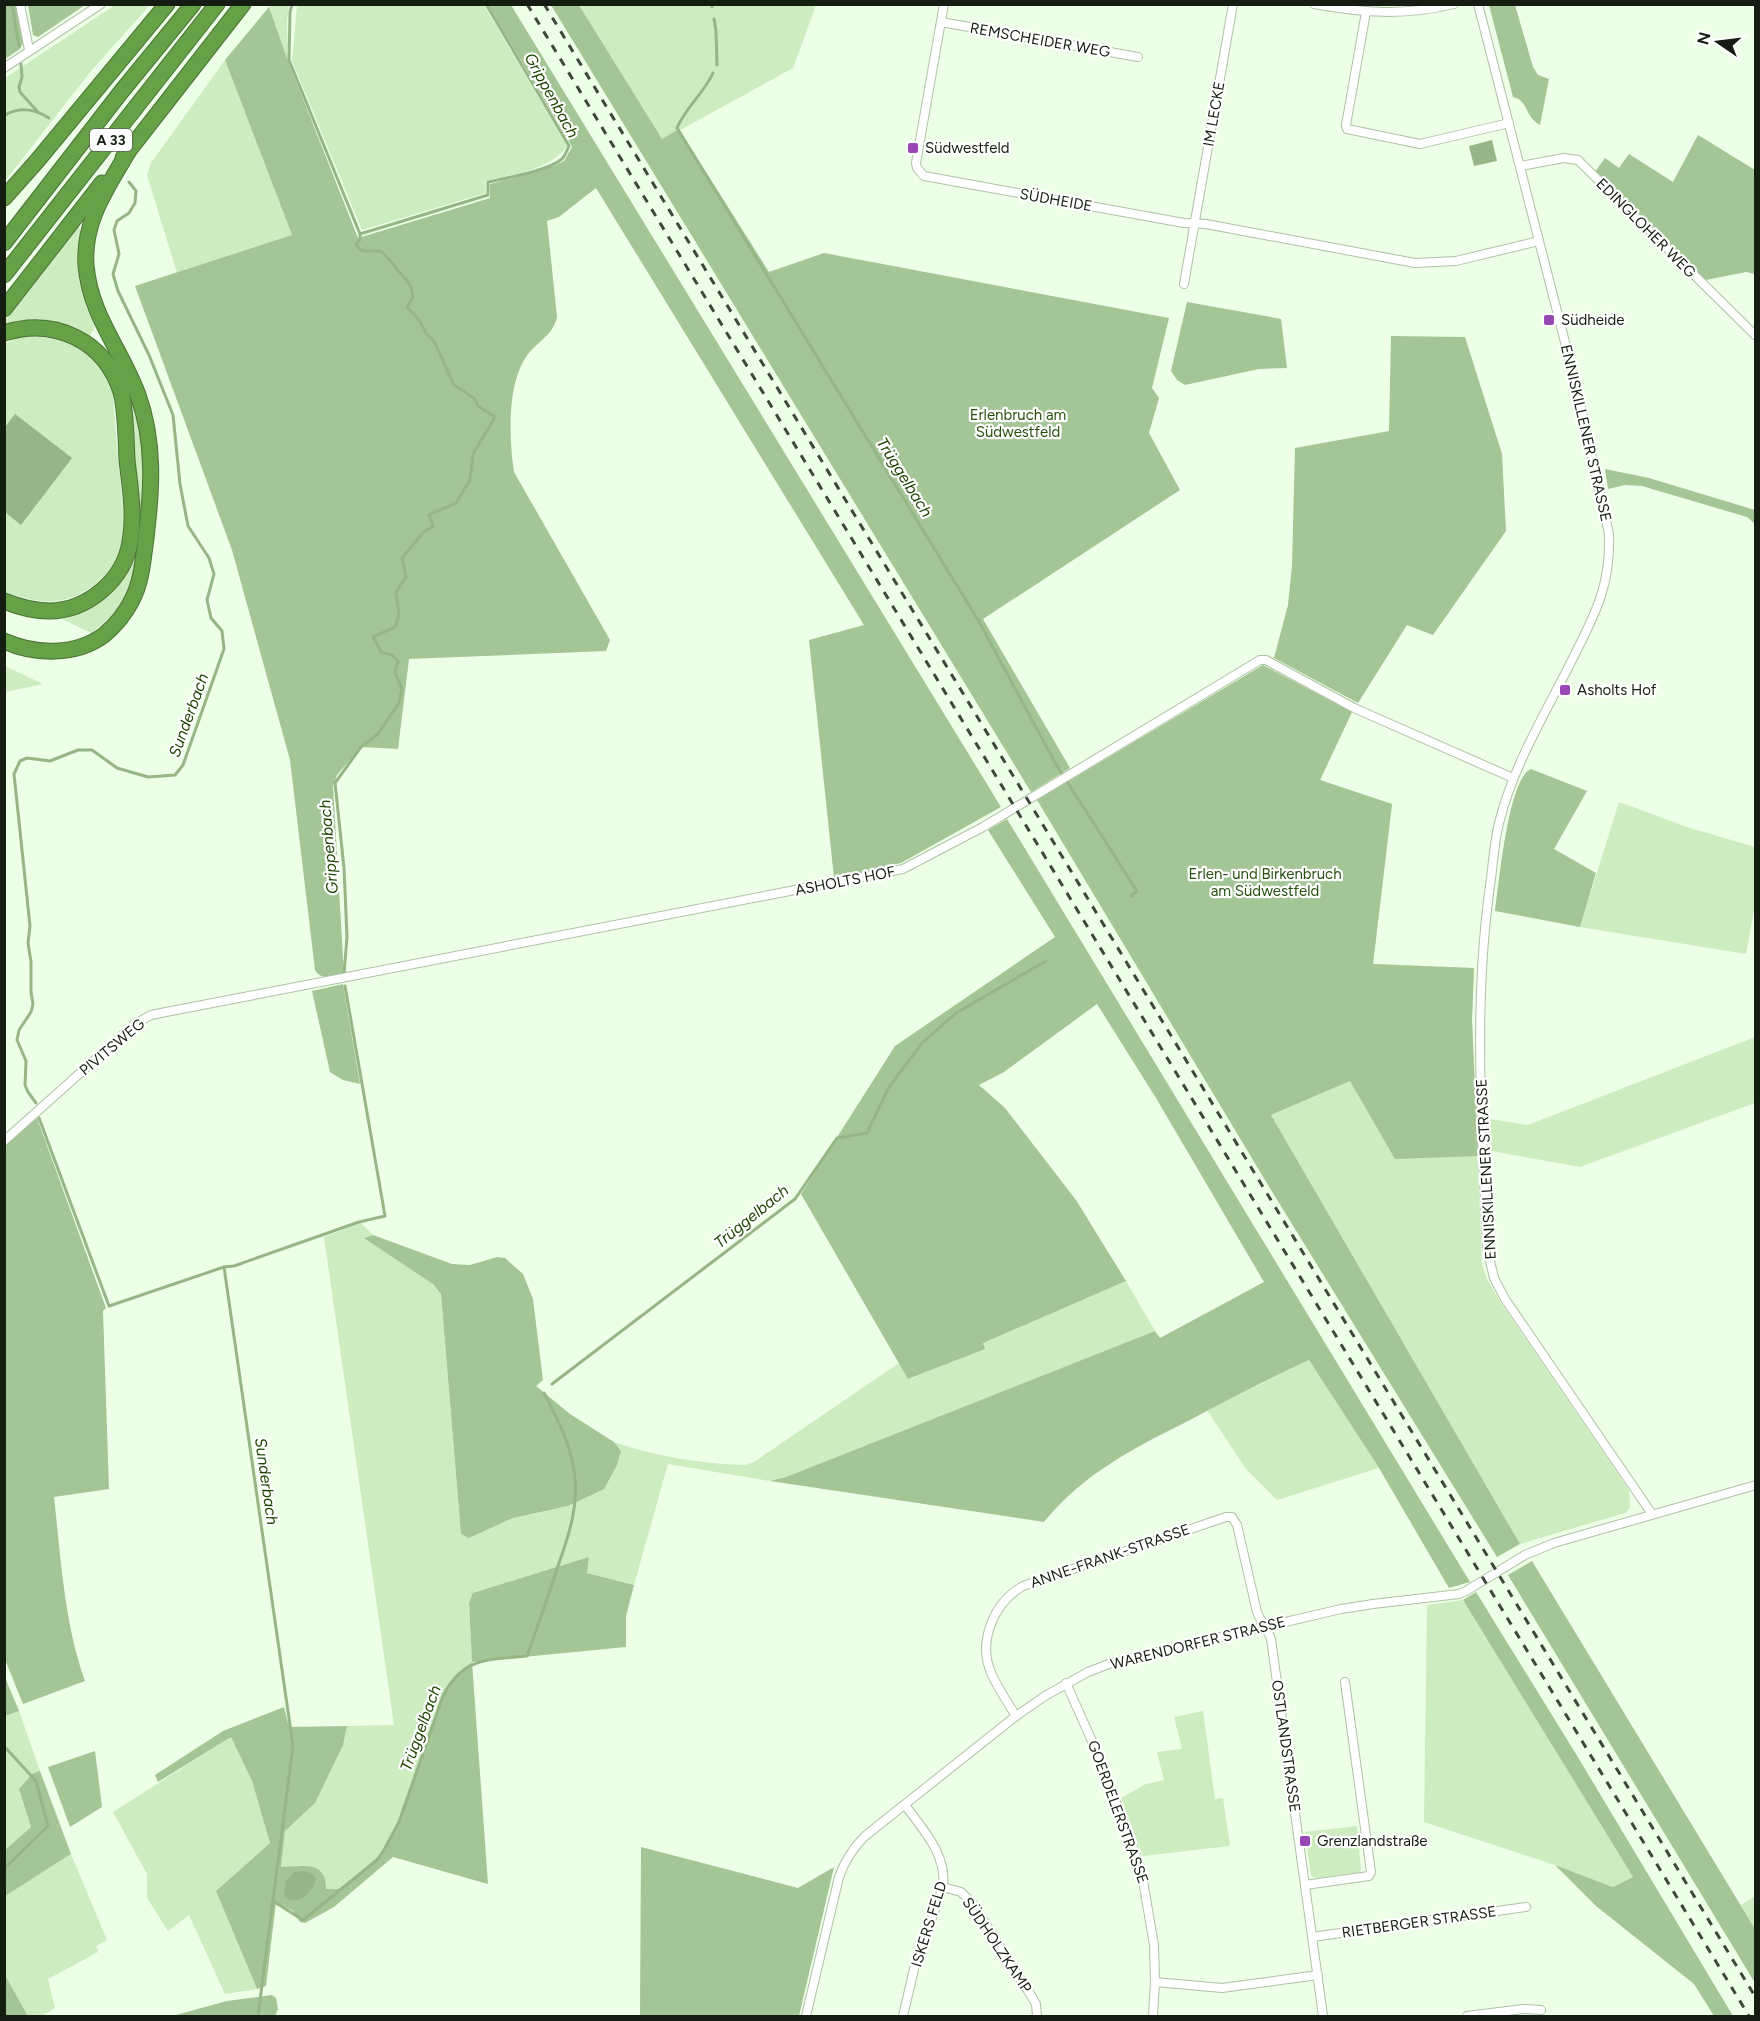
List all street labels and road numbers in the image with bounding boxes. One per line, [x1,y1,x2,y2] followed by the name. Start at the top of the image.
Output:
[968,19,1112,61] street label: REMSCHEIDER WEG
[1199,80,1229,148] street label: IM LECKE
[90,129,132,151] road number: A 33
[1592,174,1700,282] street label: EDINGLOHER WEG
[1018,185,1094,215] street label: SÜDHEIDE
[1557,343,1615,523] street label: ENNISKILLENER STRASSE
[794,863,896,899] street label: ASHOLTS HOF
[76,1015,148,1079] street label: PIVITSWEG
[1472,1078,1500,1260] street label: ENNISKILLENER STRASSE
[1028,1520,1192,1592] street label: ANNE-FRANK-STRASSE
[1109,1613,1287,1673] street label: WARENDORFER STRASSE
[1268,1679,1304,1813] street label: OSTLANDSTRASSE
[1084,1738,1152,1886] street label: GOERDELERSTRASSE
[907,1879,951,1969] street label: ISKERS FELD
[958,1894,1036,1996] street label: SÜDHOLZKAMP
[1341,1902,1497,1942] street label: RIETBERGER STRASSE

